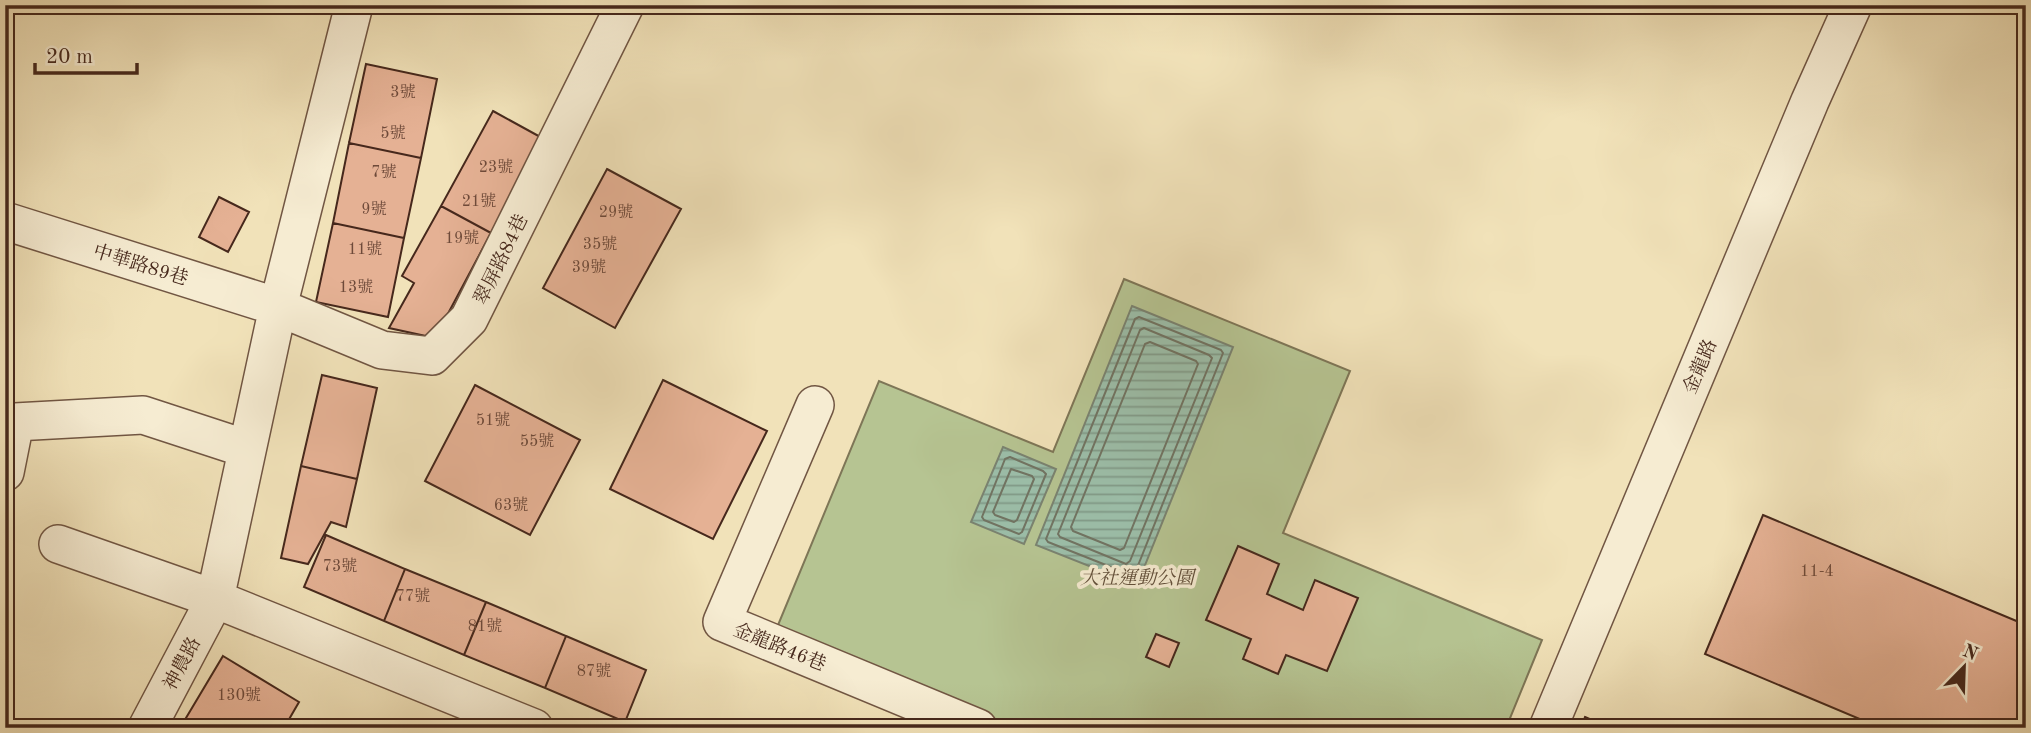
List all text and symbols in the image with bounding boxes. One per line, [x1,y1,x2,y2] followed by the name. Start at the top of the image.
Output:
[35,32,136,76] scale bar
[46,47,93,68] text: 20 m
[390,83,416,101] house number: 3號
[380,124,406,142] house number: 5號
[479,158,513,176] house number: 23號
[371,163,397,181] house number: 7號
[462,192,496,210] house number: 21號
[361,200,387,218] house number: 9號
[599,203,633,221] house number: 29號
[470,211,532,308] street label: 翠屏路84巷
[445,229,479,247] house number: 19號
[583,235,617,253] house number: 35號
[348,240,382,258] house number: 11號
[91,241,191,290] street label: 中華路89巷
[572,258,606,276] house number: 39號
[339,278,373,296] house number: 13號
[1679,336,1721,397] street label: 金龍路
[476,411,510,429] house number: 51號
[520,432,554,450] house number: 55號
[494,496,528,514] house number: 63號
[323,557,357,575] house number: 73號
[1800,564,1834,580] house number: 11-4
[1080,567,1197,589] park label: 大社運動公園
[396,587,430,605] house number: 77號
[468,617,502,635] house number: 81號
[730,618,829,675] street label: 金龍路46巷
[1930,632,2000,702] north arrow
[160,634,205,694] street label: 神農路
[1959,642,1980,665] text: N
[577,662,611,680] house number: 87號
[217,686,261,704] house number: 130號

